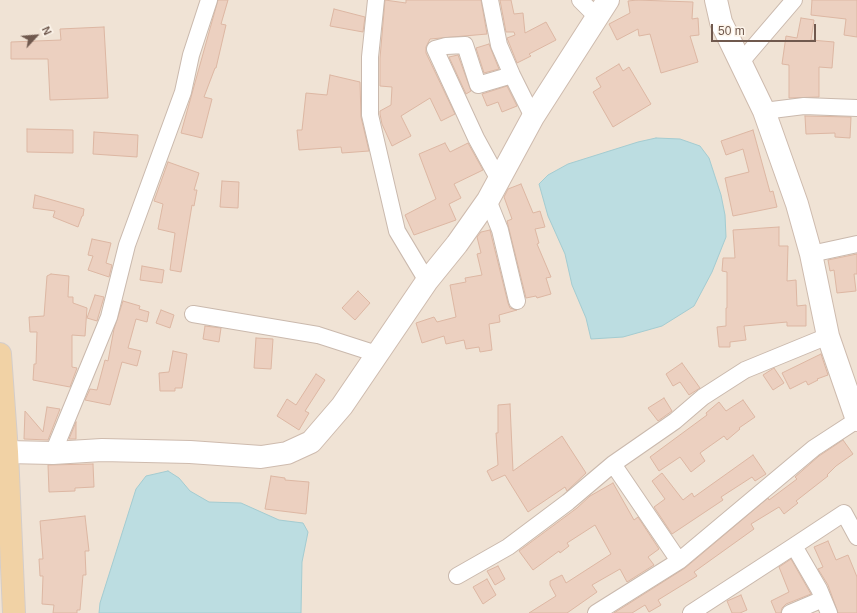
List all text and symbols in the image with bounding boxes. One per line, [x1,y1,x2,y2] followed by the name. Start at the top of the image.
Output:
[16,16,56,56] north arrow
[713,16,818,42] scale bar
[718,24,745,38] text: 50 m
[40,25,54,37] text: N

